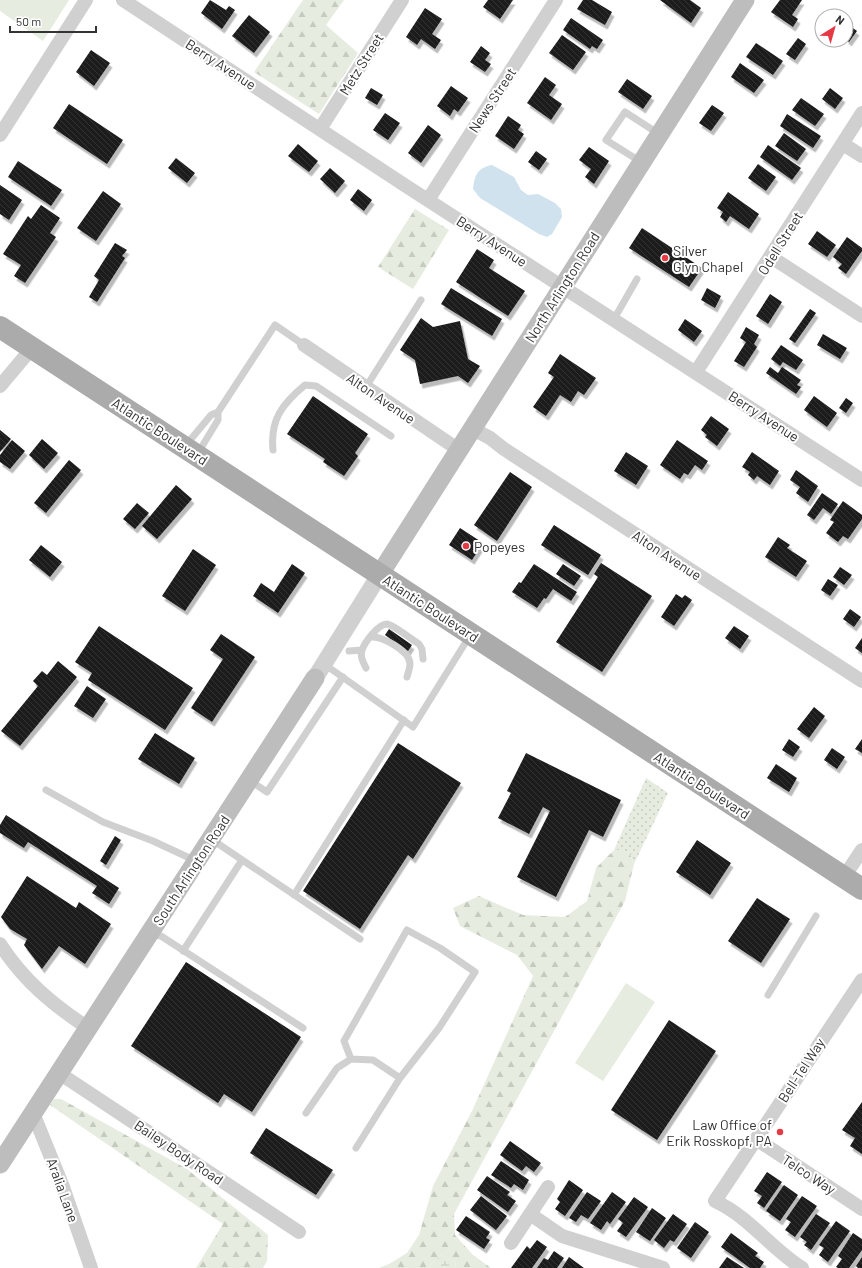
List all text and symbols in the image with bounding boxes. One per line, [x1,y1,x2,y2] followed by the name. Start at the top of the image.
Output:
[10,8,96,34] scale bar
[814,8,854,48] north arrow
[833,12,847,27] text: N
[16,14,41,28] text: 50 m
[335,30,387,98] street label: Metz Street
[183,35,259,93] street label: Berry Avenue
[465,64,519,136] street label: News Street
[754,208,806,278] street label: Odell Street
[454,212,530,270] street label: Berry Avenue
[521,229,603,345] street label: North Arlington Road
[673,242,743,275] place label: Silver Glyn Chapel
[660,253,670,263] marker: Silver Glyn Chapel
[343,369,419,427] street label: Alton Avenue
[726,387,802,445] street label: Berry Avenue
[109,394,211,468] street label: Atlantic Boulevard
[629,526,705,584] street label: Alton Avenue
[474,538,525,555] place label: Popeyes
[461,541,471,551] marker: Popeyes
[380,571,482,645] street label: Atlantic Boulevard
[651,748,753,822] street label: Atlantic Boulevard
[149,812,233,928] street label: South Arlington Road
[774,1034,828,1105] street label: Bell-Tel Way
[131,1116,227,1188] street label: Bailey Body Road
[666,1116,772,1149] place label: Law Office of Erik Rosskopf, PA
[775,1127,785,1137] marker: Law Office of Erik Rosskopf, PA
[779,1150,839,1198] street label: Telco Way
[43,1155,83,1225] street label: Aralia Lane

